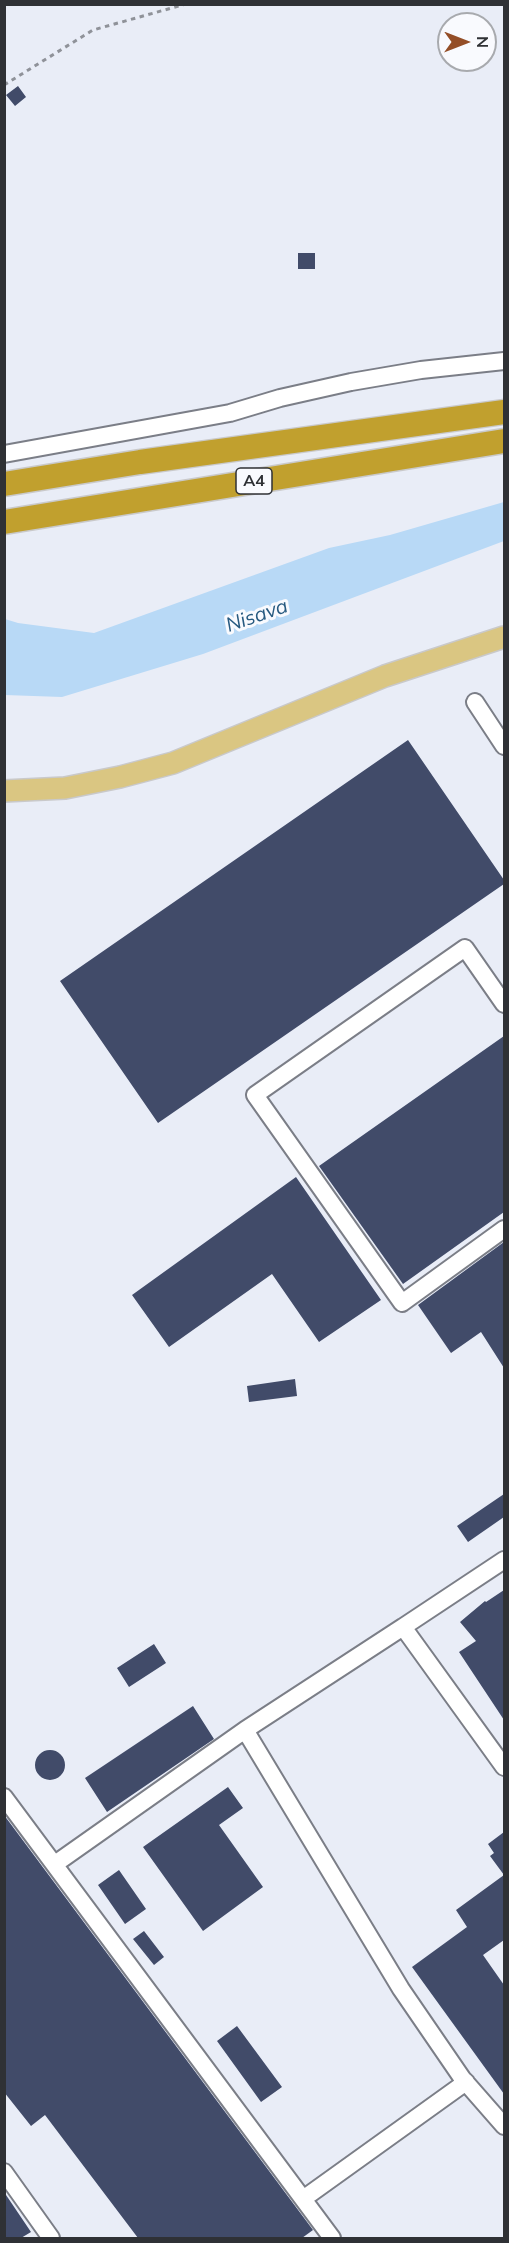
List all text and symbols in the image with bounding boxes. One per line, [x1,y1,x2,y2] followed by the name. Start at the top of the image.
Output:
[437,12,497,72] north arrow
[473,36,493,48] text: N
[236,468,272,494] road number: A4
[223,594,291,638] water label: Nisava

